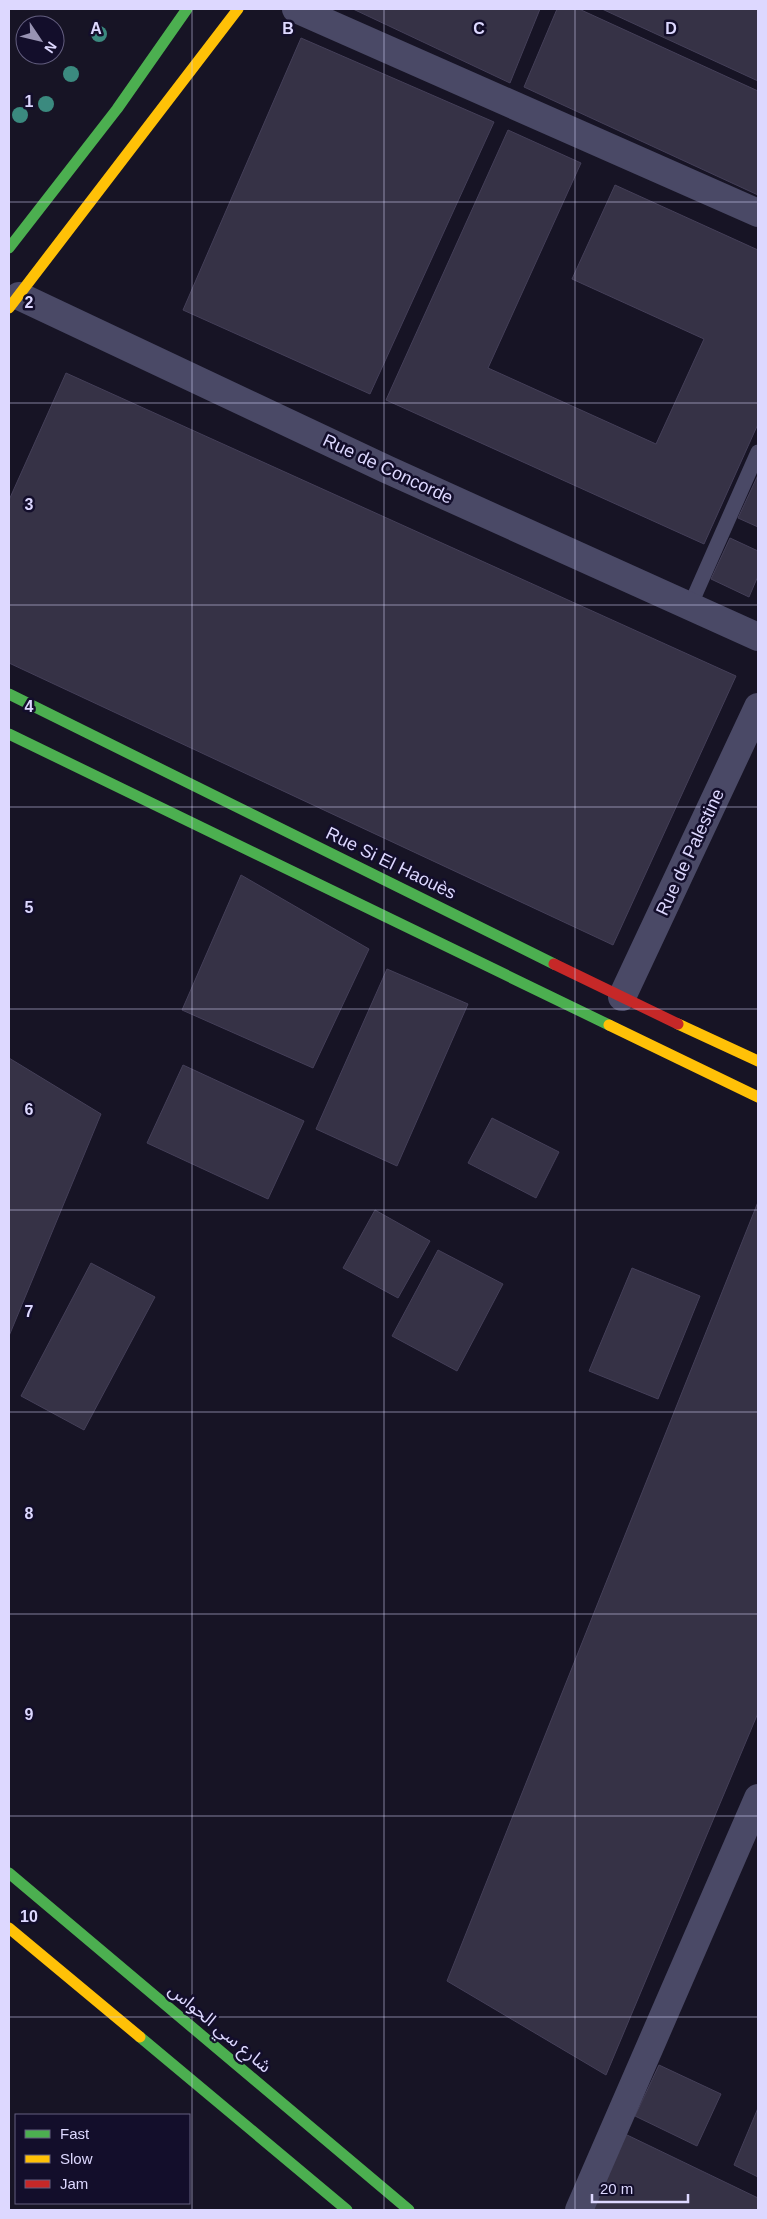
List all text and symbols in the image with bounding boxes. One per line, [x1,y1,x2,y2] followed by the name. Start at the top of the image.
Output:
[15,15,65,65] north arrow
[90,20,102,37] text: A
[282,20,294,37] text: B
[473,20,485,37] text: C
[665,20,677,37] text: D
[41,39,60,56] text: N
[25,93,34,110] text: 1
[25,294,34,311] text: 2
[320,430,456,508] street label: Rue de Concorde
[25,496,34,513] text: 3
[25,698,34,715] text: 4
[652,786,728,918] street label: Rue de Palestine
[323,823,459,903] street label: Rue Si El Haouès
[25,899,34,916] text: 5
[25,1101,34,1118] text: 6
[25,1303,34,1320] text: 7
[25,1505,34,1522] text: 8
[25,1706,34,1723] text: 9
[20,1908,38,1925] text: 10
[162,1979,275,2080] street label: شارع سي الحواس
[15,2114,190,2204] legend
[60,2125,90,2142] text: Fast
[60,2150,93,2167] text: Slow
[592,2172,688,2204] scale bar
[60,2175,88,2192] text: Jam
[600,2180,633,2197] text: 20 m

